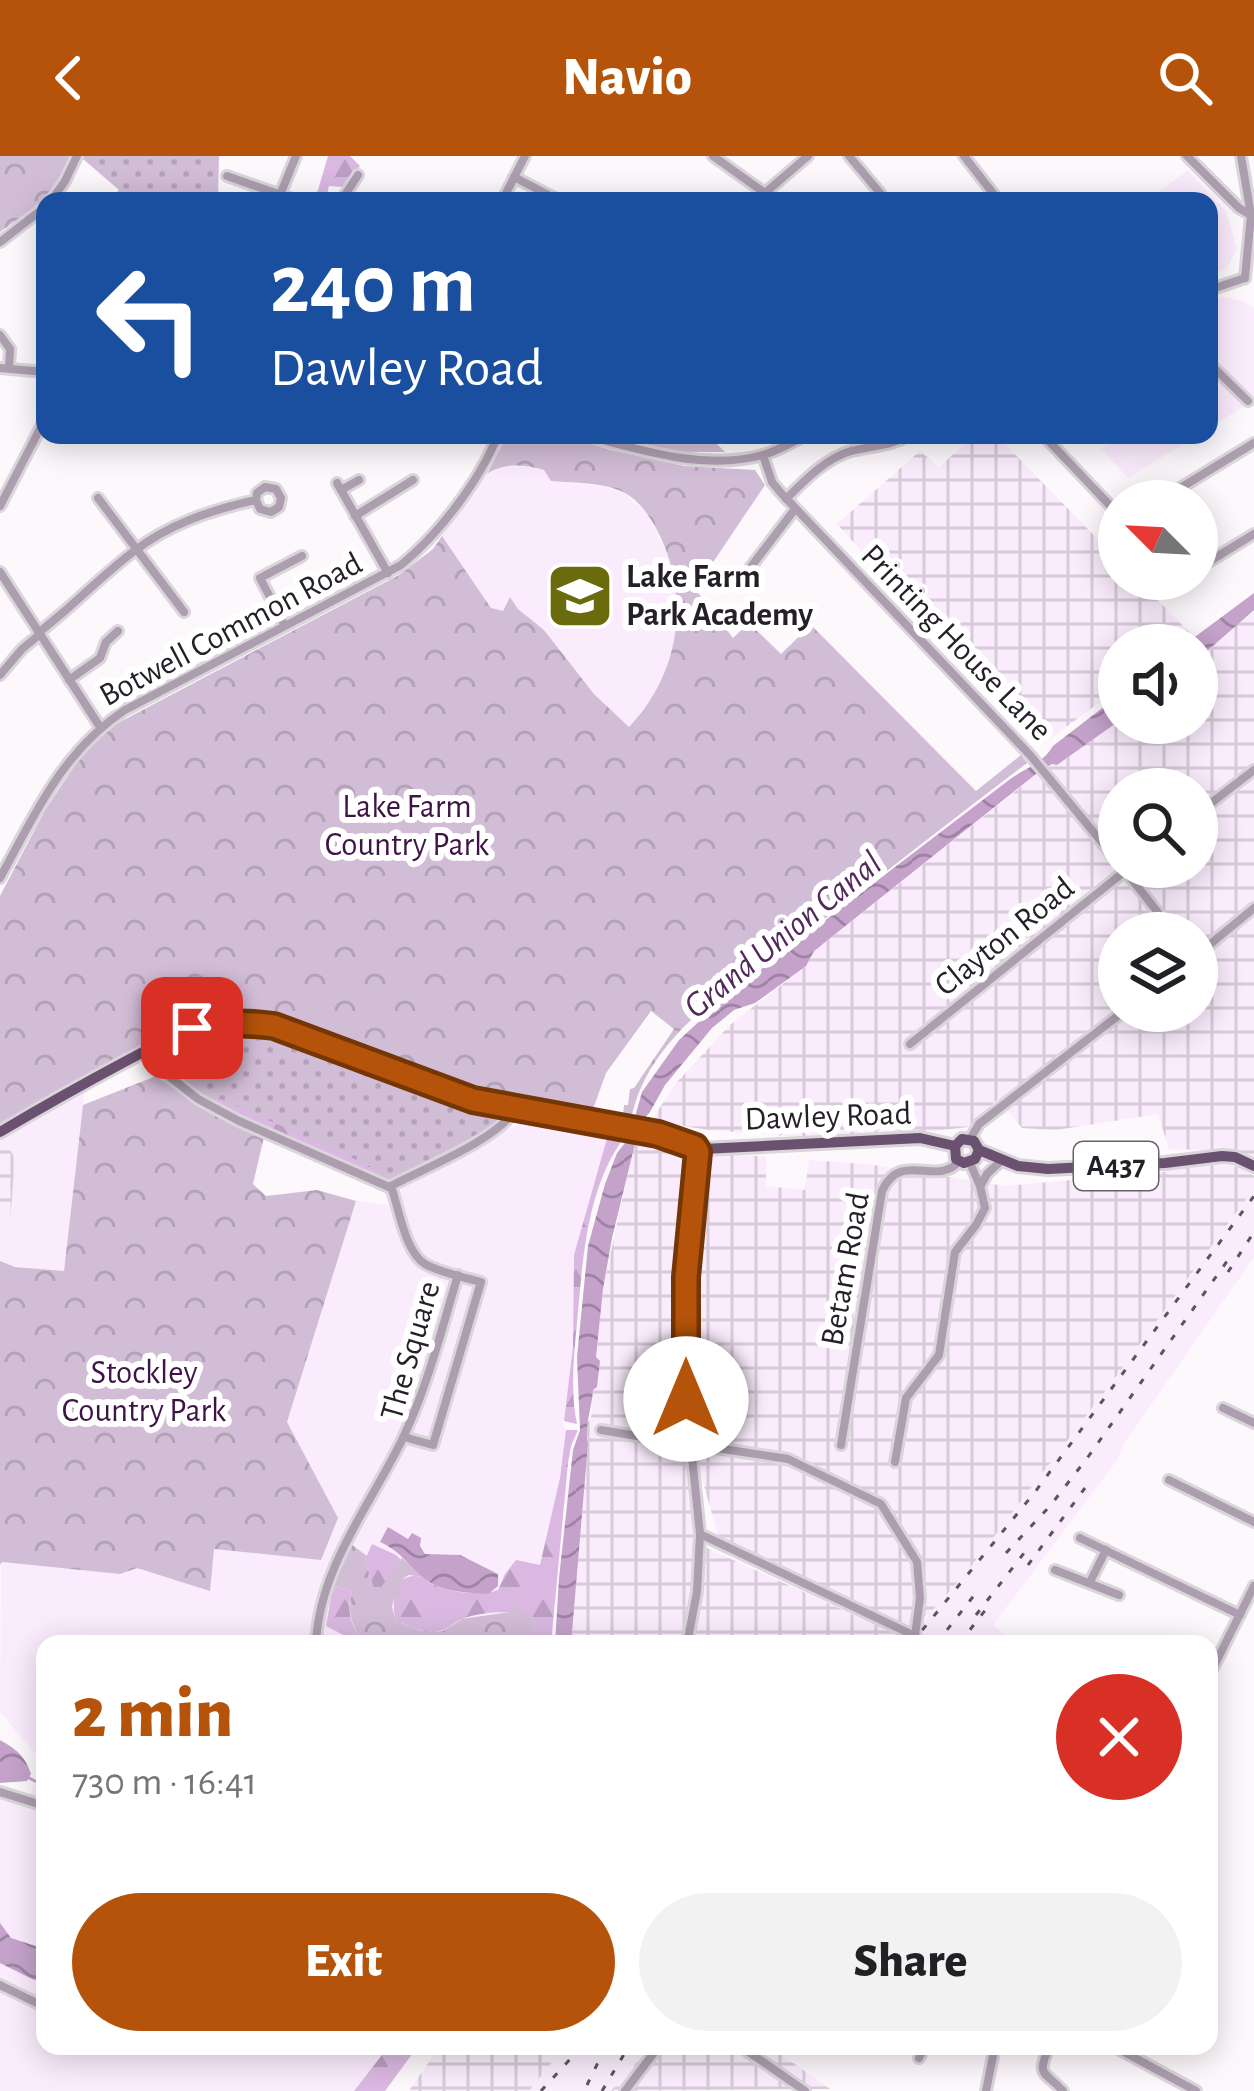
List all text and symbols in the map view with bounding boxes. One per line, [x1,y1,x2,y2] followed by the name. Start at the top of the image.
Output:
[36,45,102,111] icon: back
[1152,45,1218,111] icon: search
[562,51,692,105] text: Navio
[72,240,228,396] icon: left
[270,244,476,328] text: 240 m
[270,342,543,396] text: Dawley Road
[1098,480,1218,600] north arrow
[1098,480,1218,1032] map controls
[854,539,1058,747] street label: Printing House Lane
[94,547,368,713] street label: Botwell Common Road
[545,561,615,631] school or university icon: Lake Farm Park Academy
[626,561,813,632] place label: Lake Farm Park Academy
[1098,624,1218,744] button: sound
[1098,768,1218,888] button: search
[325,791,489,862] park label: Lake Farm Country Park
[677,845,889,1025] water label: Grand Union Canal
[929,871,1081,1003] street label: Clayton Road
[1098,912,1218,1032] button: layers
[141,977,243,1079] pin
[159,995,225,1061] icon: arrive
[744,1098,912,1136] street label: Dawley Road
[1074,1142,1158,1190] road number: A437
[816,1190,876,1348] street label: Betam Road
[375,1278,447,1424] street label: The Square
[623,1336,749,1462] position arrow
[62,1357,226,1428] park label: Stockley Country Park
[1056,1674,1182,1800] button: close
[72,1678,233,1750] text: 2 min
[72,1763,257,1802] text: 730 m · 16:41
[72,1893,615,2031] button: Exit
[639,1893,1182,2031] button: Share

